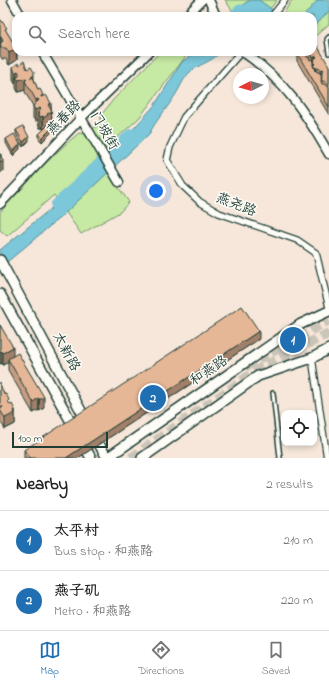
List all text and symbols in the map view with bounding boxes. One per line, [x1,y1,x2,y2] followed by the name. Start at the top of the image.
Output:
[12,12,317,56] search box
[26,23,48,45] icon: search
[58,23,130,45] text: Search here
[233,68,269,104] north arrow
[42,96,86,140] street label: 燕春路
[84,108,124,154] street label: 门坡街
[146,181,166,201] your location
[213,187,259,223] street label: 燕尧路
[280,325,306,355] pin: 1
[47,329,85,375] street label: 太新路
[186,351,232,391] street label: 和燕路
[140,383,166,413] pin: 2
[281,410,317,446] map controls
[281,410,317,446] button: locate
[12,430,108,449] scale bar
[18,431,42,447] text: 100 m
[16,472,68,497] text: Nearby
[266,475,313,494] text: 2 results
[54,520,99,542] text: 太平村
[27,531,31,550] text: 1
[283,531,313,550] text: 210 m
[54,542,153,561] text: Bus stop · 和燕路
[54,580,99,602] text: 燕子矶
[26,591,32,610] text: 2
[281,591,313,610] text: 220 m
[54,602,131,621] text: Metro · 和燕路
[39,639,61,679] tab: Map
[138,639,184,679] tab: Directions
[262,639,290,679] tab: Saved

